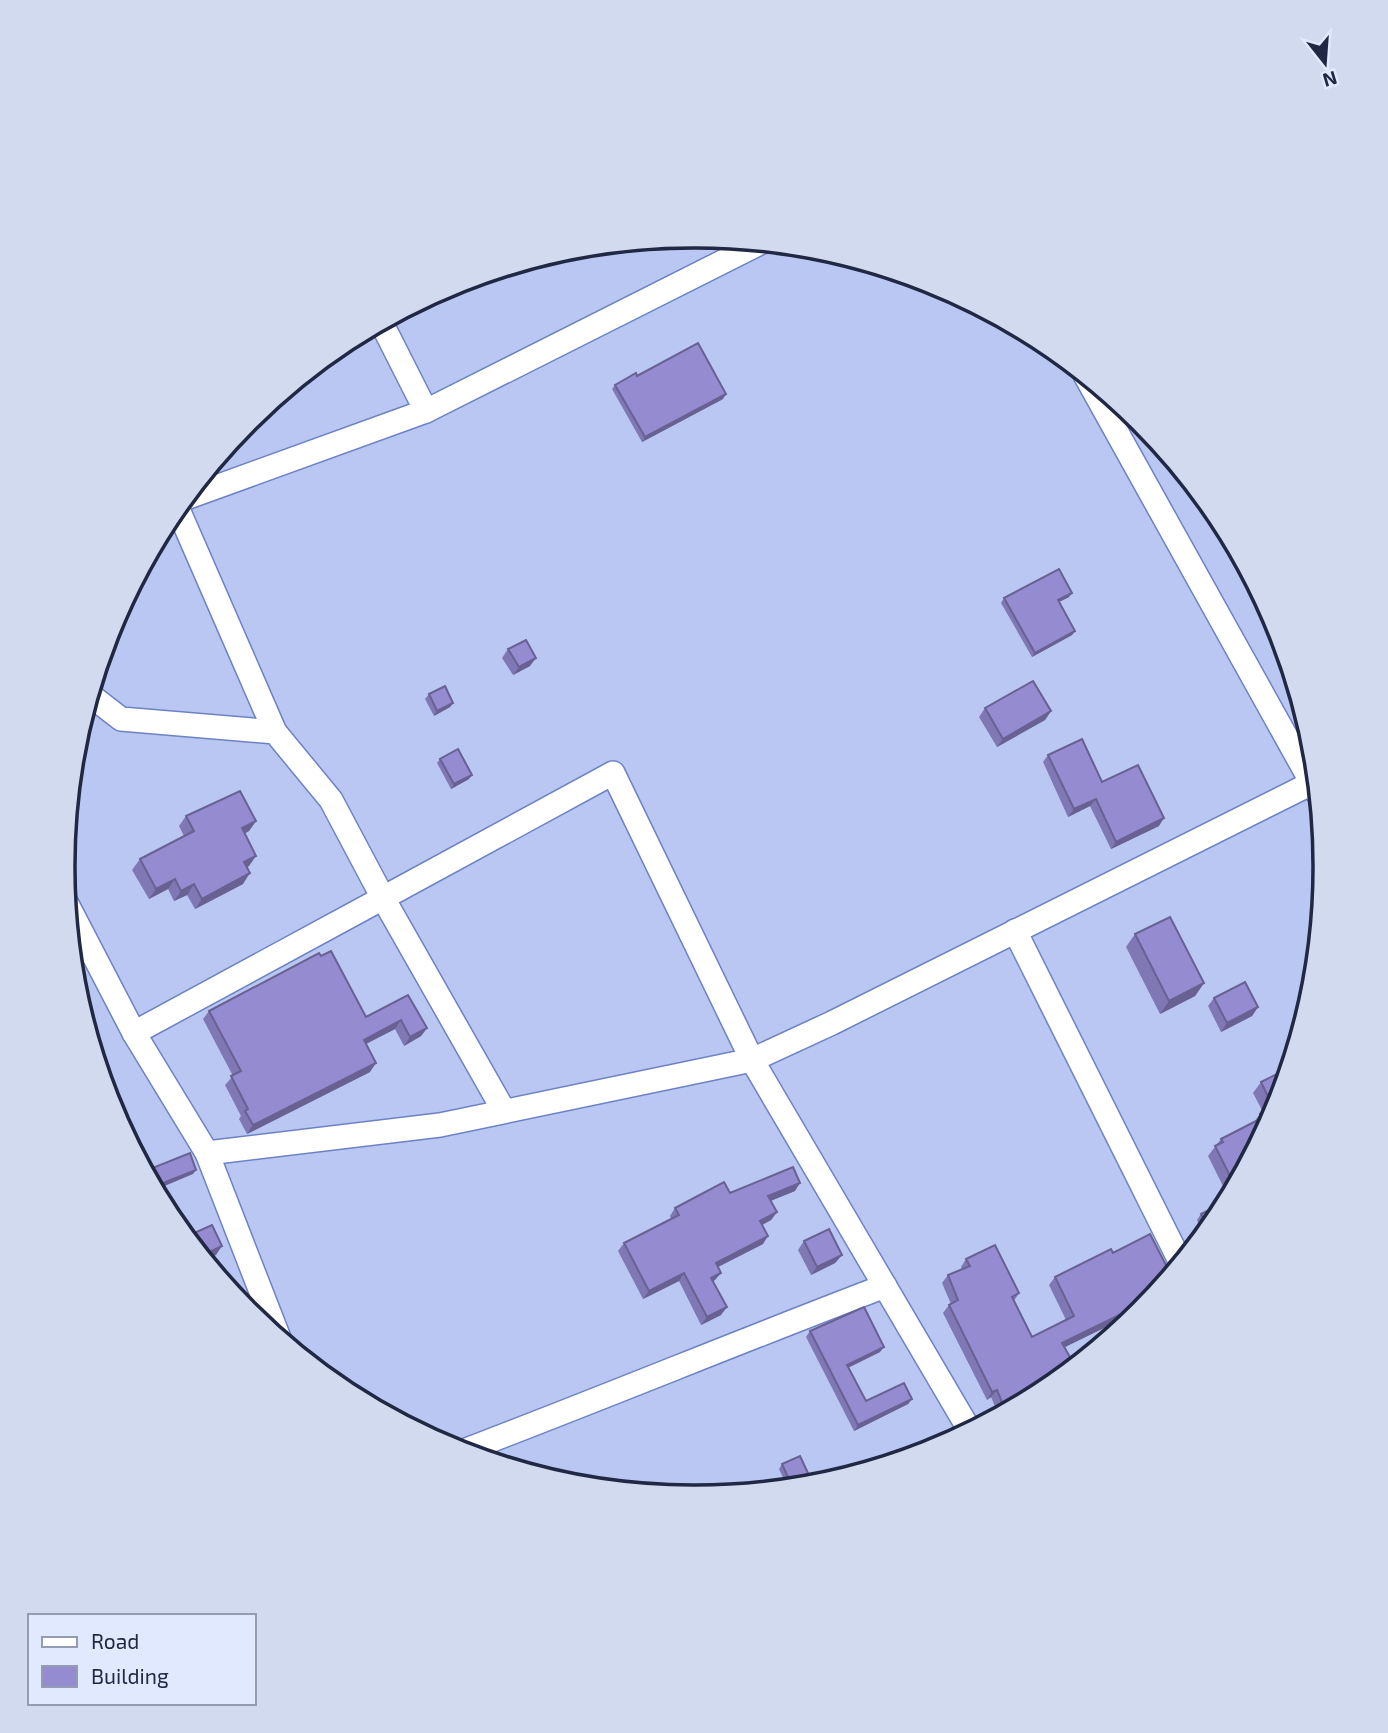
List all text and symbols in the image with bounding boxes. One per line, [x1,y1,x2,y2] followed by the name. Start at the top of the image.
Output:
[1290,28,1360,98] north arrow
[1320,67,1340,93] text: N
[28,1614,256,1705] legend
[91,1628,139,1653] text: Road
[91,1663,169,1688] text: Building

